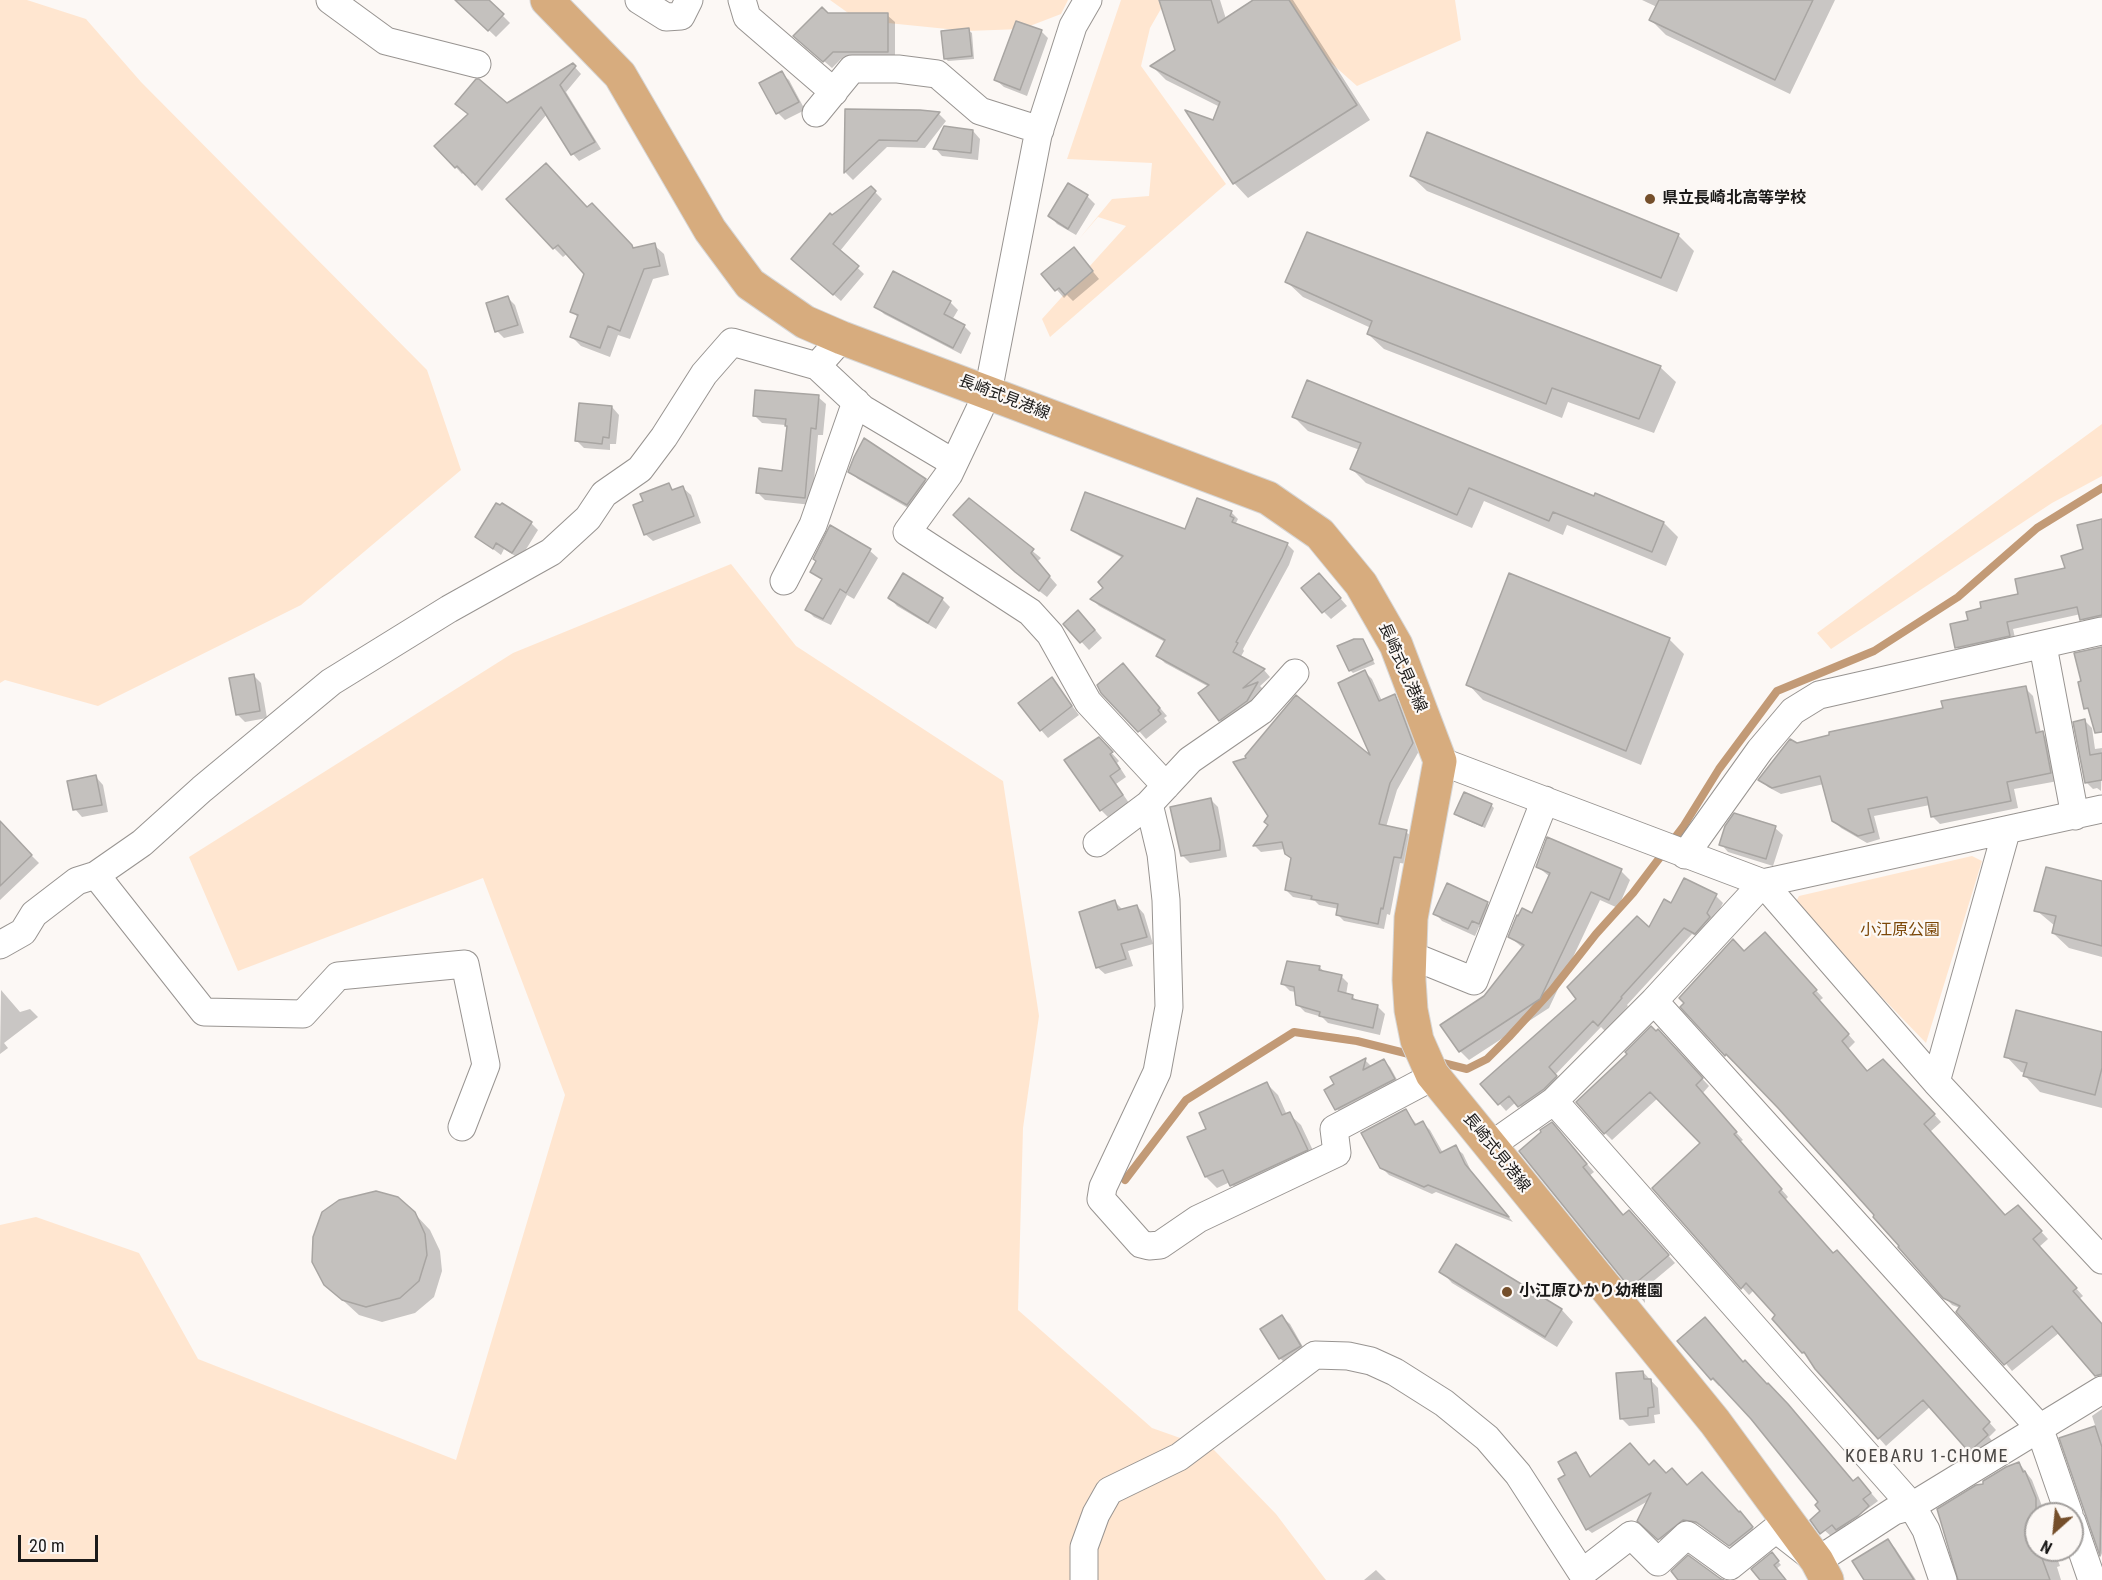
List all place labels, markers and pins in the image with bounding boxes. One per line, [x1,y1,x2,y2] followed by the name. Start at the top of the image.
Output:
[1662,189,1806,209] place label: 県立長崎北高等学校
[1643,192,1657,206] marker: 県立長崎北高等学校
[1519,1282,1663,1302] place label: 小江原ひかり幼稚園
[1500,1285,1514,1299] marker: 小江原ひかり幼稚園

